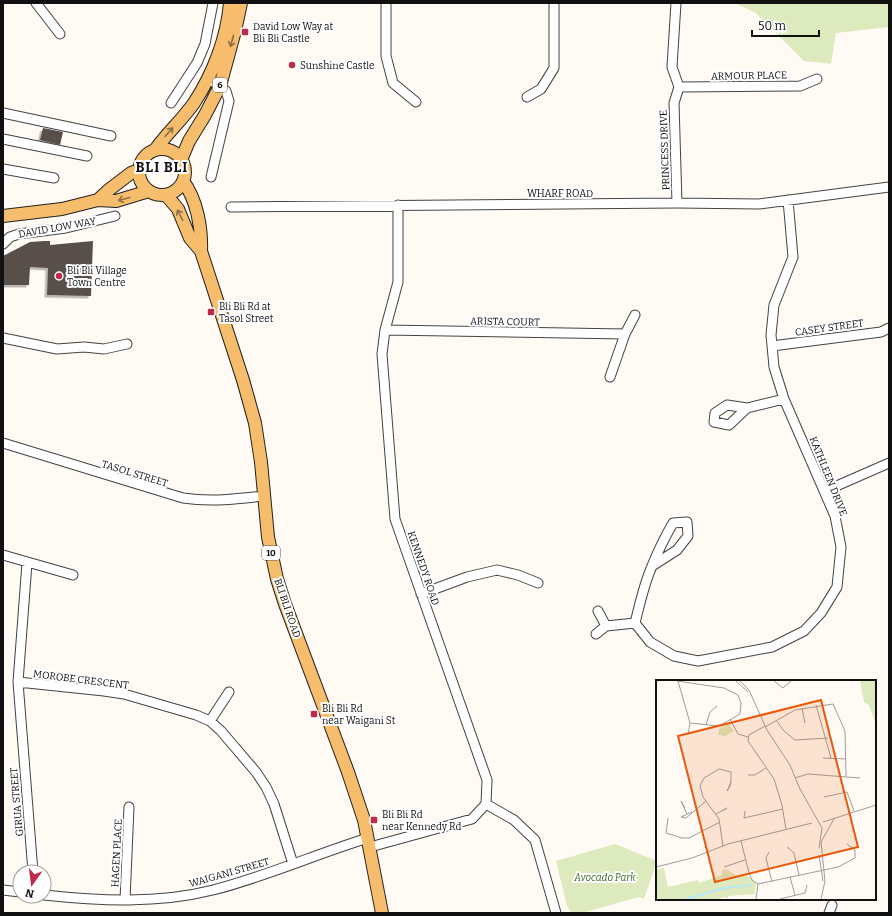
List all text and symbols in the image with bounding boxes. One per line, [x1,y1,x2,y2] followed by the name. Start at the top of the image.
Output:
[752,12,819,38] scale bar
[758,19,787,33] text: 50 m
[253,21,334,45] place label: David Low Way at Bli Bli Castle
[240,27,250,37] marker: David Low Way at Bli Bli Castle
[228,34,235,47] one-way arrow
[287,60,297,70] marker: Sunshine Castle
[300,60,375,72] place label: Sunshine Castle
[711,69,787,83] street label: ARMOUR PLACE
[213,78,227,92] road number: 6
[658,110,672,190] street label: PRINCESS DRIVE
[164,127,173,137] one-way arrow
[136,159,188,176] district label: BLI BLI
[527,188,593,200] street label: WHARF ROAD
[118,196,131,203] one-way arrow
[176,209,184,221] one-way arrow
[17,215,98,241] street label: DAVID LOW WAY
[67,265,127,289] place label: Bli Bli Village Town Centre
[54,271,64,281] marker: Bli Bli Village Town Centre
[219,301,274,325] place label: Bli Bli Rd at Tasol Street
[206,307,216,317] marker: Bli Bli Rd at Tasol Street
[470,315,540,329] street label: ARISTA COURT
[794,317,864,339] street label: CASEY STREET
[807,435,849,518] street label: KATHLEEN DRIVE
[100,458,169,490] street label: TASOL STREET
[405,530,441,607] street label: KENNEDY ROAD
[262,546,280,560] road number: 10
[271,577,303,640] street label: BLI BLI ROAD
[32,668,129,692] street label: MOROBE CRESCENT
[656,680,876,900] inset map
[322,703,396,727] place label: Bli Bli Rd near Waigani St
[309,709,319,719] marker: Bli Bli Rd near Waigani St
[8,767,26,837] street label: GIRUA STREET
[382,809,461,833] place label: Bli Bli Rd near Kennedy Rd
[369,815,379,825] marker: Bli Bli Rd near Kennedy Rd
[109,818,125,888] street label: HAGEN PLACE
[188,856,271,890] street label: WAIGANI STREET
[12,864,52,904] north arrow
[573,872,636,884] park label: Avocado Park
[24,886,35,901] text: N

